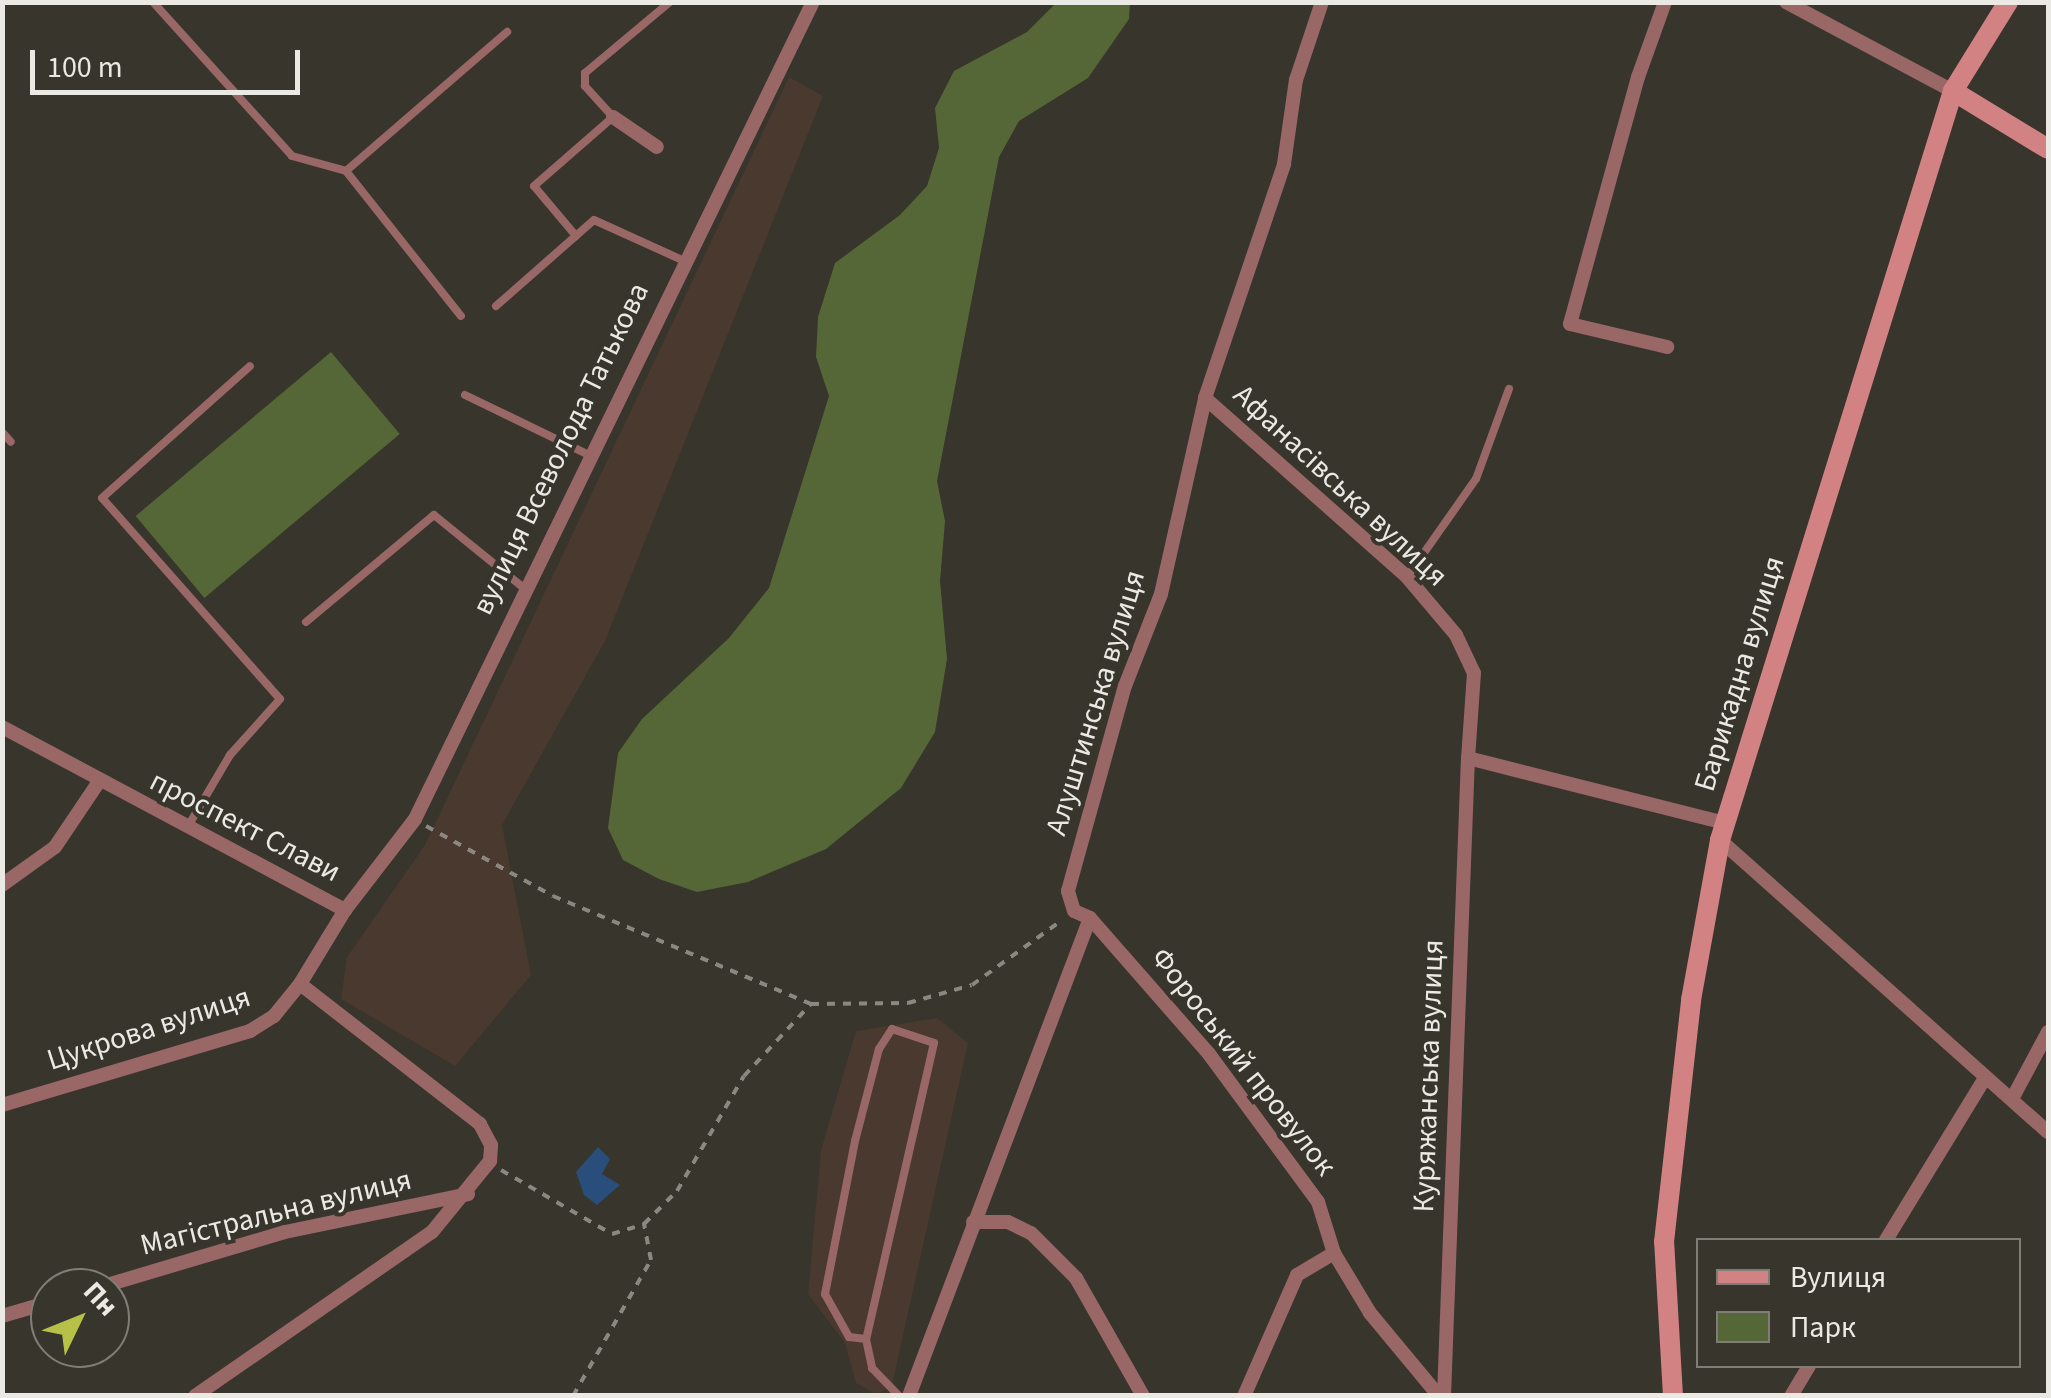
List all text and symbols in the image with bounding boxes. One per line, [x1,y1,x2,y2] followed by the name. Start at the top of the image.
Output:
[35,30,305,92] scale bar
[47,46,123,89] text: 100 m
[465,277,657,621] street label: вулиця Всеволода Татькова
[1226,378,1454,594] street label: Афанасівська вулиця
[1687,552,1793,796] street label: Барикадна вулиця
[1039,566,1153,840] street label: Алуштинська вулиця
[144,763,346,891] street label: проспект Слави
[1406,939,1452,1213] street label: Куряжанська вулиця
[1143,941,1343,1183] street label: Фороський провулок
[43,979,255,1079] street label: Цукрова вулиця
[137,1162,415,1264] street label: Магістральна вулиця
[1696,1238,2021,1368] legend
[1790,1256,1886,1299] text: Вулиця
[30,1268,130,1368] north arrow
[74,1273,127,1325] text: Пн
[1790,1306,1856,1349] text: Парк

